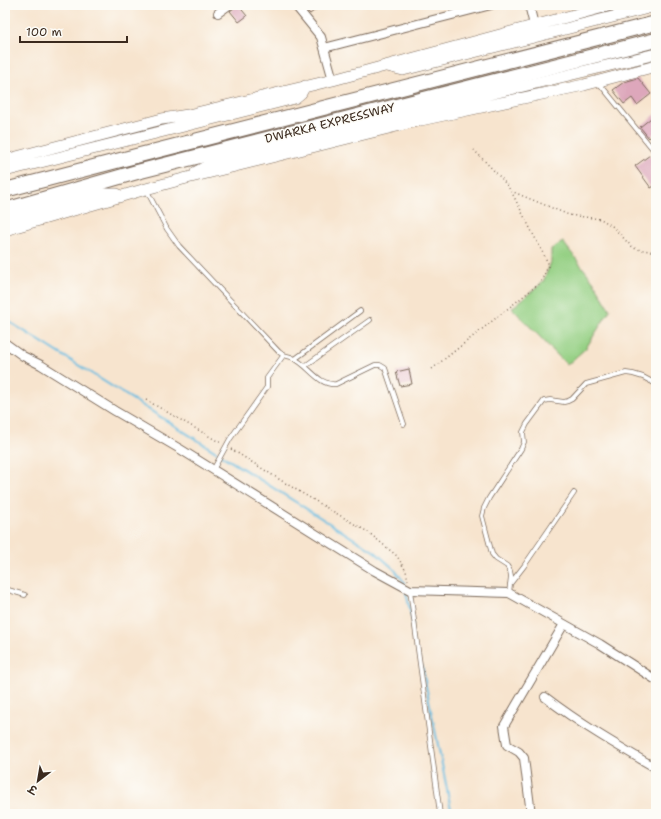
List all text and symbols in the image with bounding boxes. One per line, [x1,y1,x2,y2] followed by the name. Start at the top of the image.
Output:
[20,18,127,44] scale bar
[26,24,62,40] text: 100 m
[263,99,398,147] street label: DWARKA EXPRESSWAY
[18,761,58,801] north arrow
[25,780,41,798] text: उ

